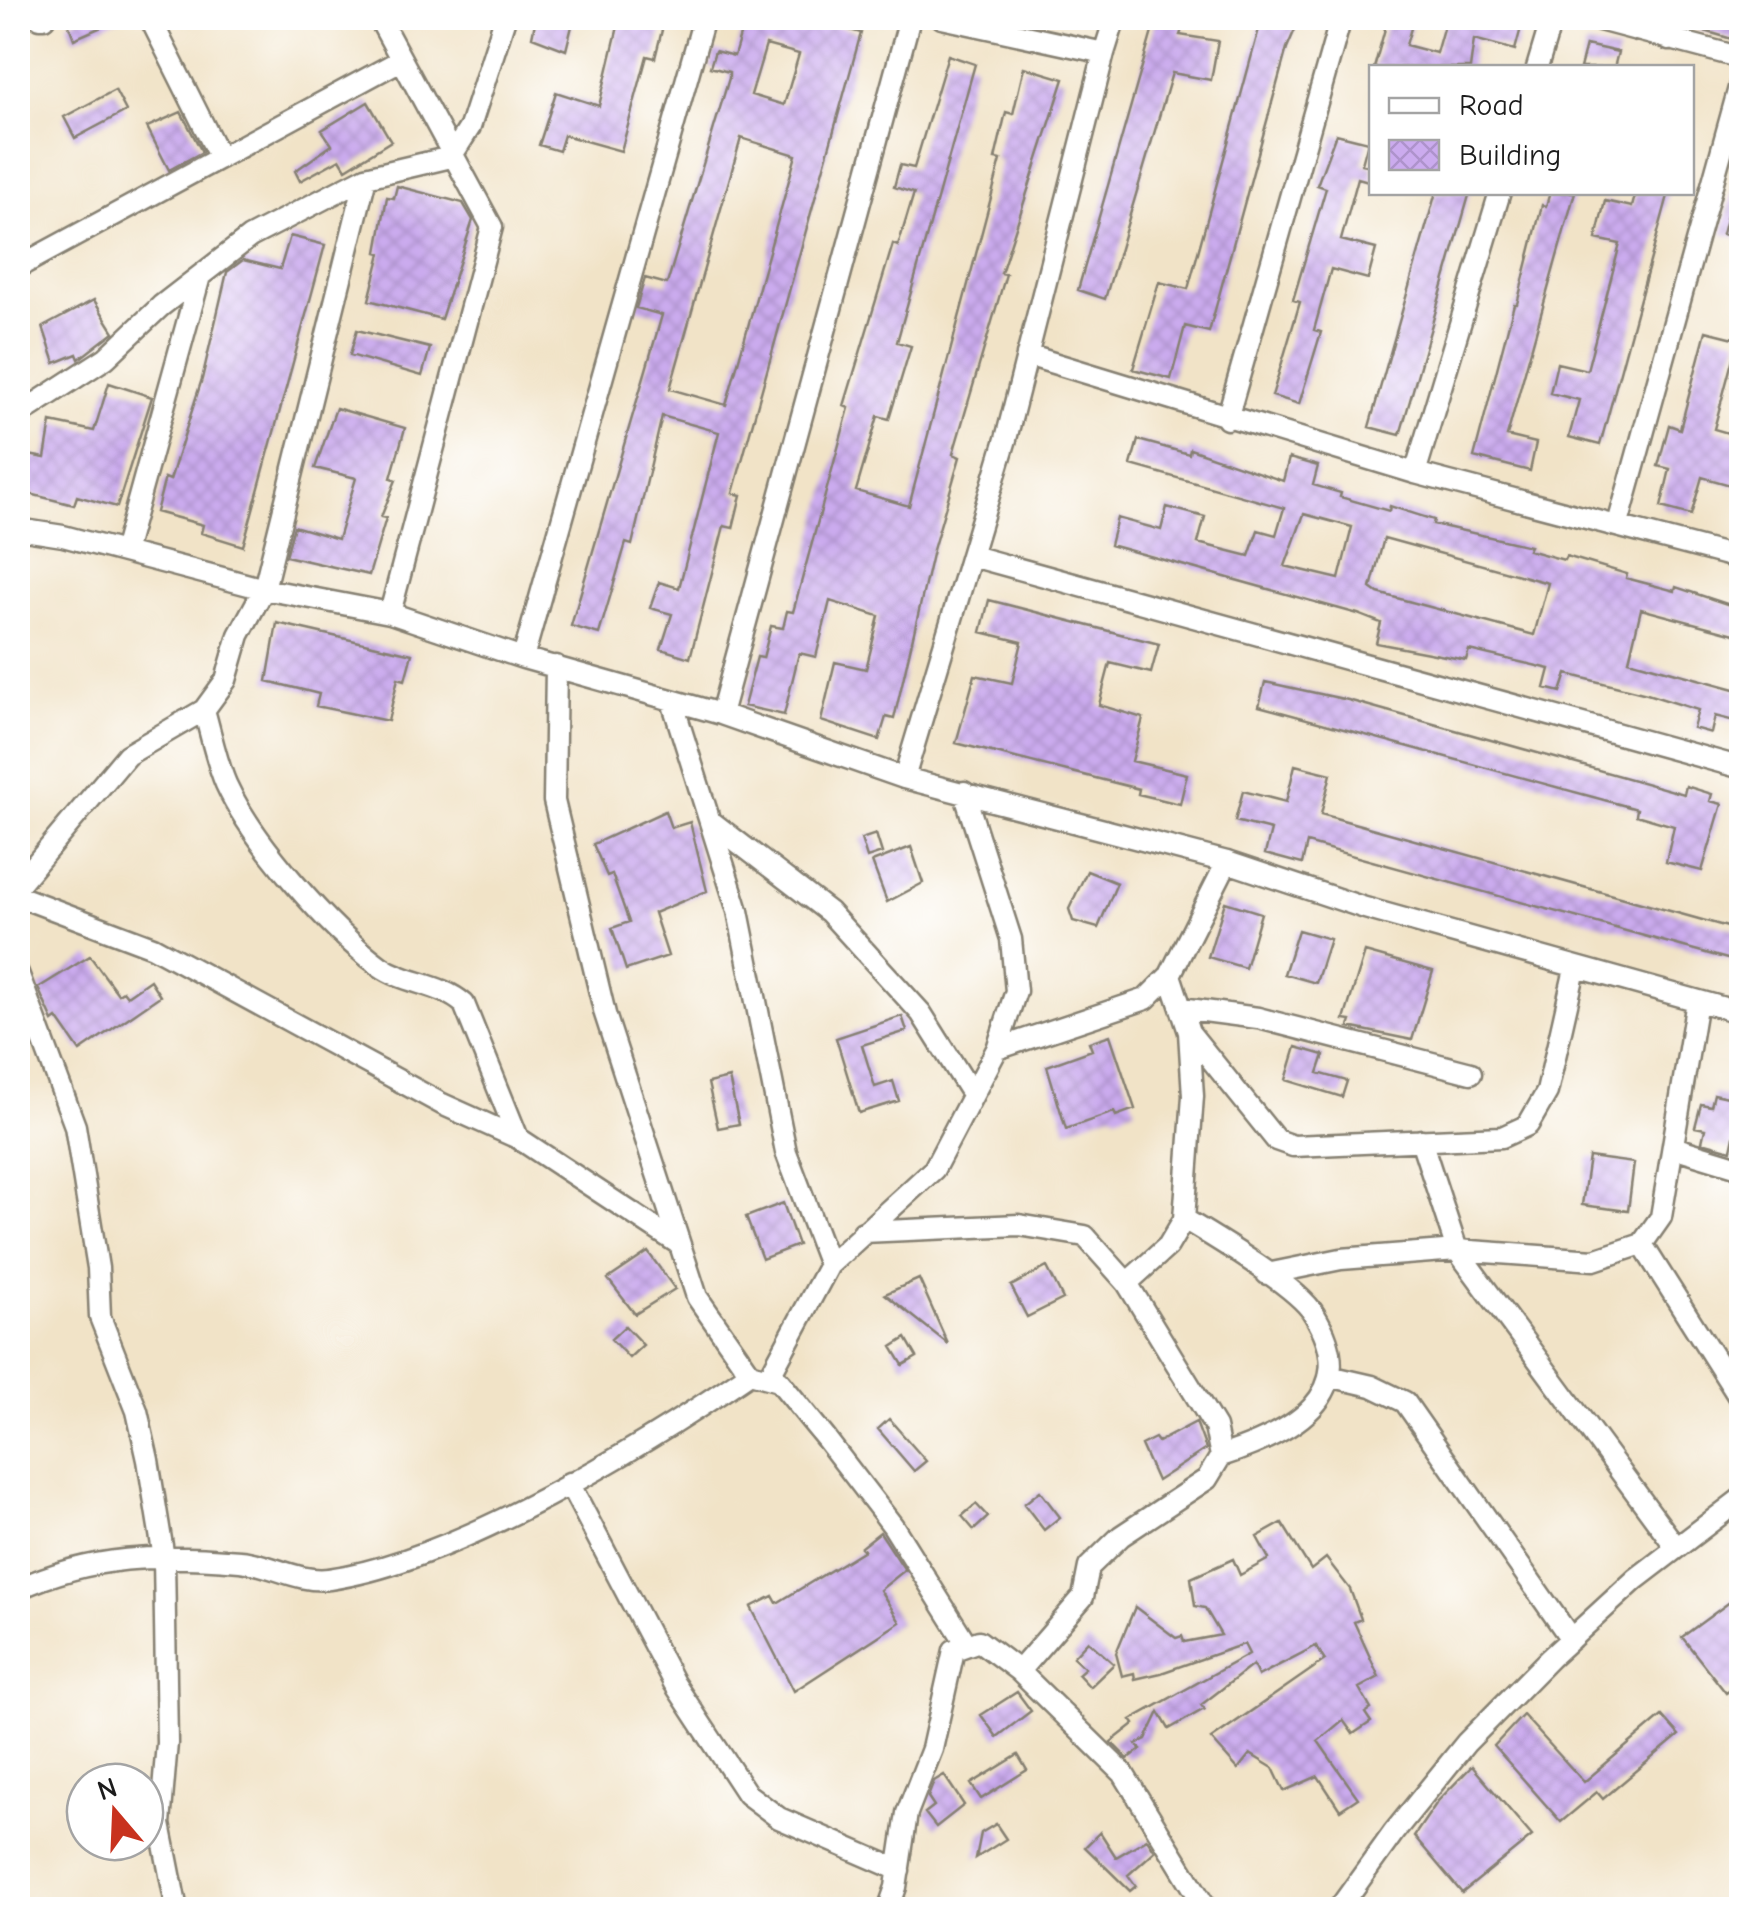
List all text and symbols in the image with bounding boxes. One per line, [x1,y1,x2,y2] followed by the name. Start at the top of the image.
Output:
[1369,65,1694,195] legend
[1459,88,1524,123] text: Road
[1459,138,1562,173] text: Building
[65,1762,165,1862] north arrow
[93,1771,121,1807] text: N

